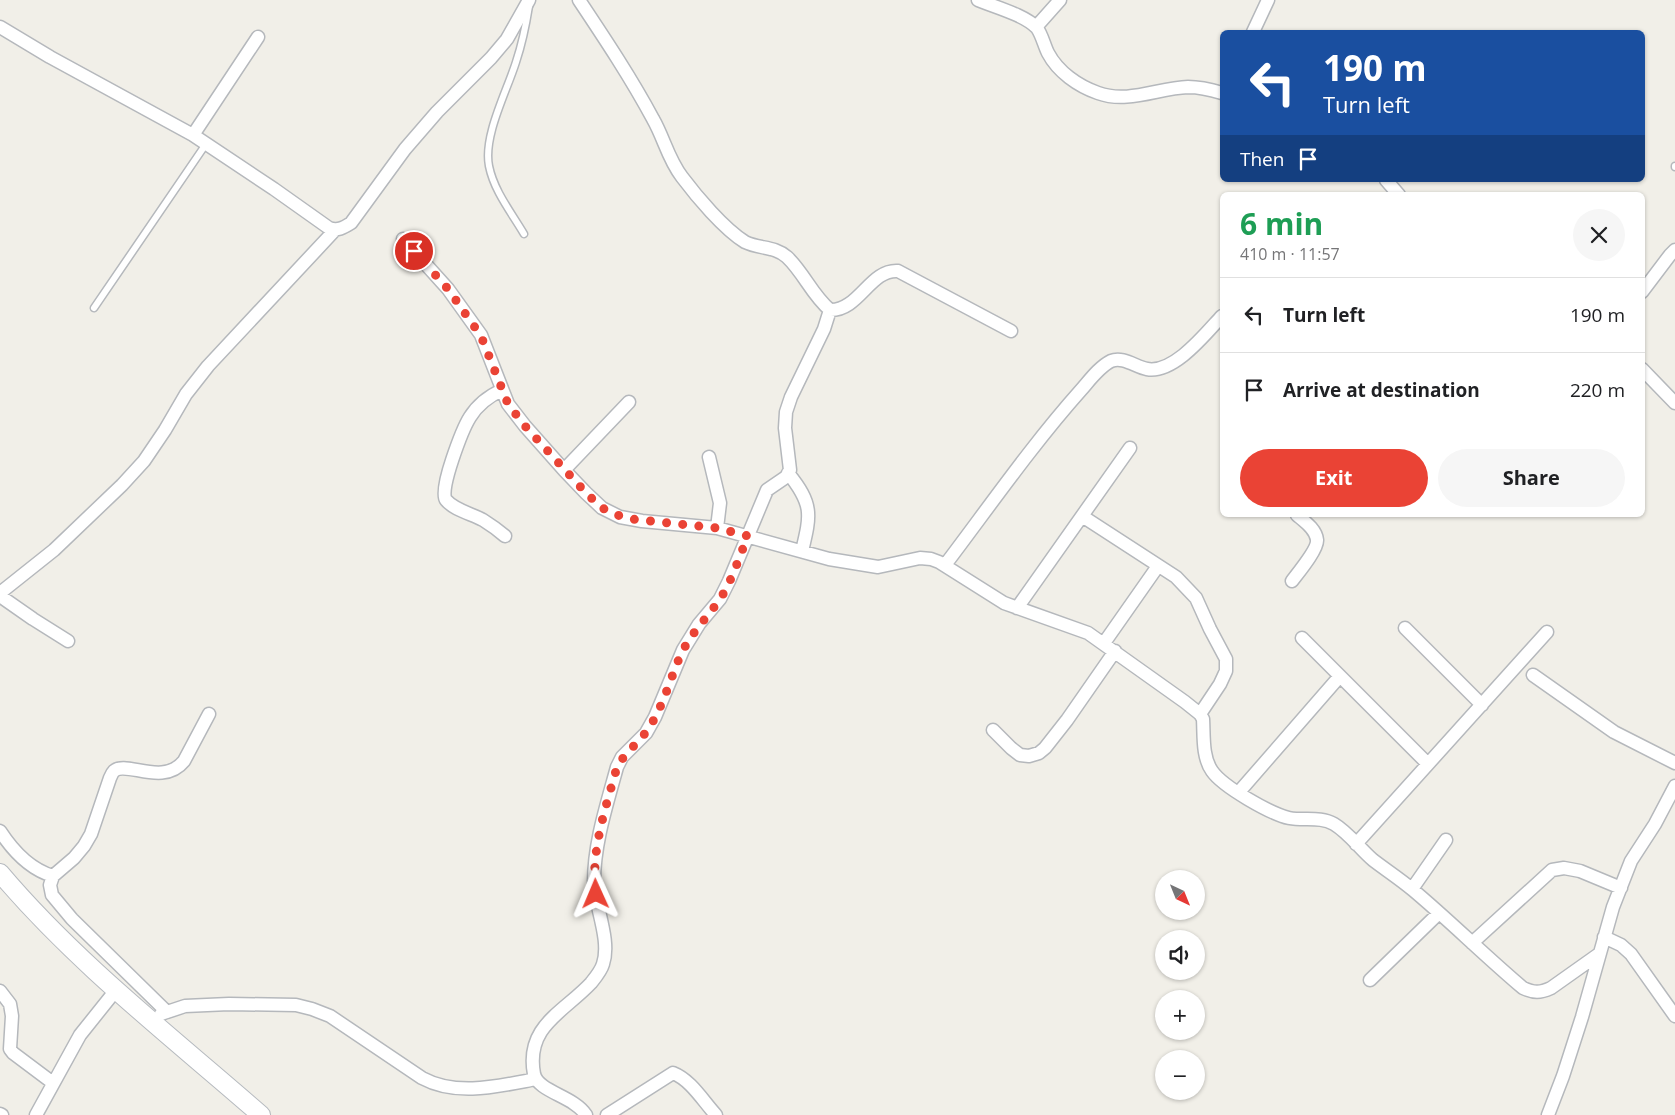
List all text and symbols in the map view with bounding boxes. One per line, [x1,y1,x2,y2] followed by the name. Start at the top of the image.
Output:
[1323,44,1427,91] text: 190 m
[1240,50,1305,115] icon: left
[1323,89,1410,119] text: Turn left
[1294,145,1322,173] icon: arrive
[1240,146,1284,172] text: Then
[1240,203,1323,244] text: 6 min
[1573,209,1625,261] button: close
[393,230,435,272] pin
[400,237,428,265] icon: arrive
[1240,243,1340,265] text: 410 m · 11:57
[1240,301,1268,329] icon: left
[1283,302,1365,328] text: Turn left
[1570,302,1625,328] text: 190 m
[1240,376,1268,404] icon: arrive
[1283,377,1480,403] text: Arrive at destination
[1570,377,1625,403] text: 220 m
[1240,449,1428,507] button: Exit
[1438,449,1625,507] button: Share
[569,867,621,919] position arrow
[1155,870,1205,920] north arrow
[1155,870,1205,1100] map controls
[1155,930,1205,980] button: sound
[1155,990,1205,1040] button: +
[1155,1050,1205,1100] button: −

